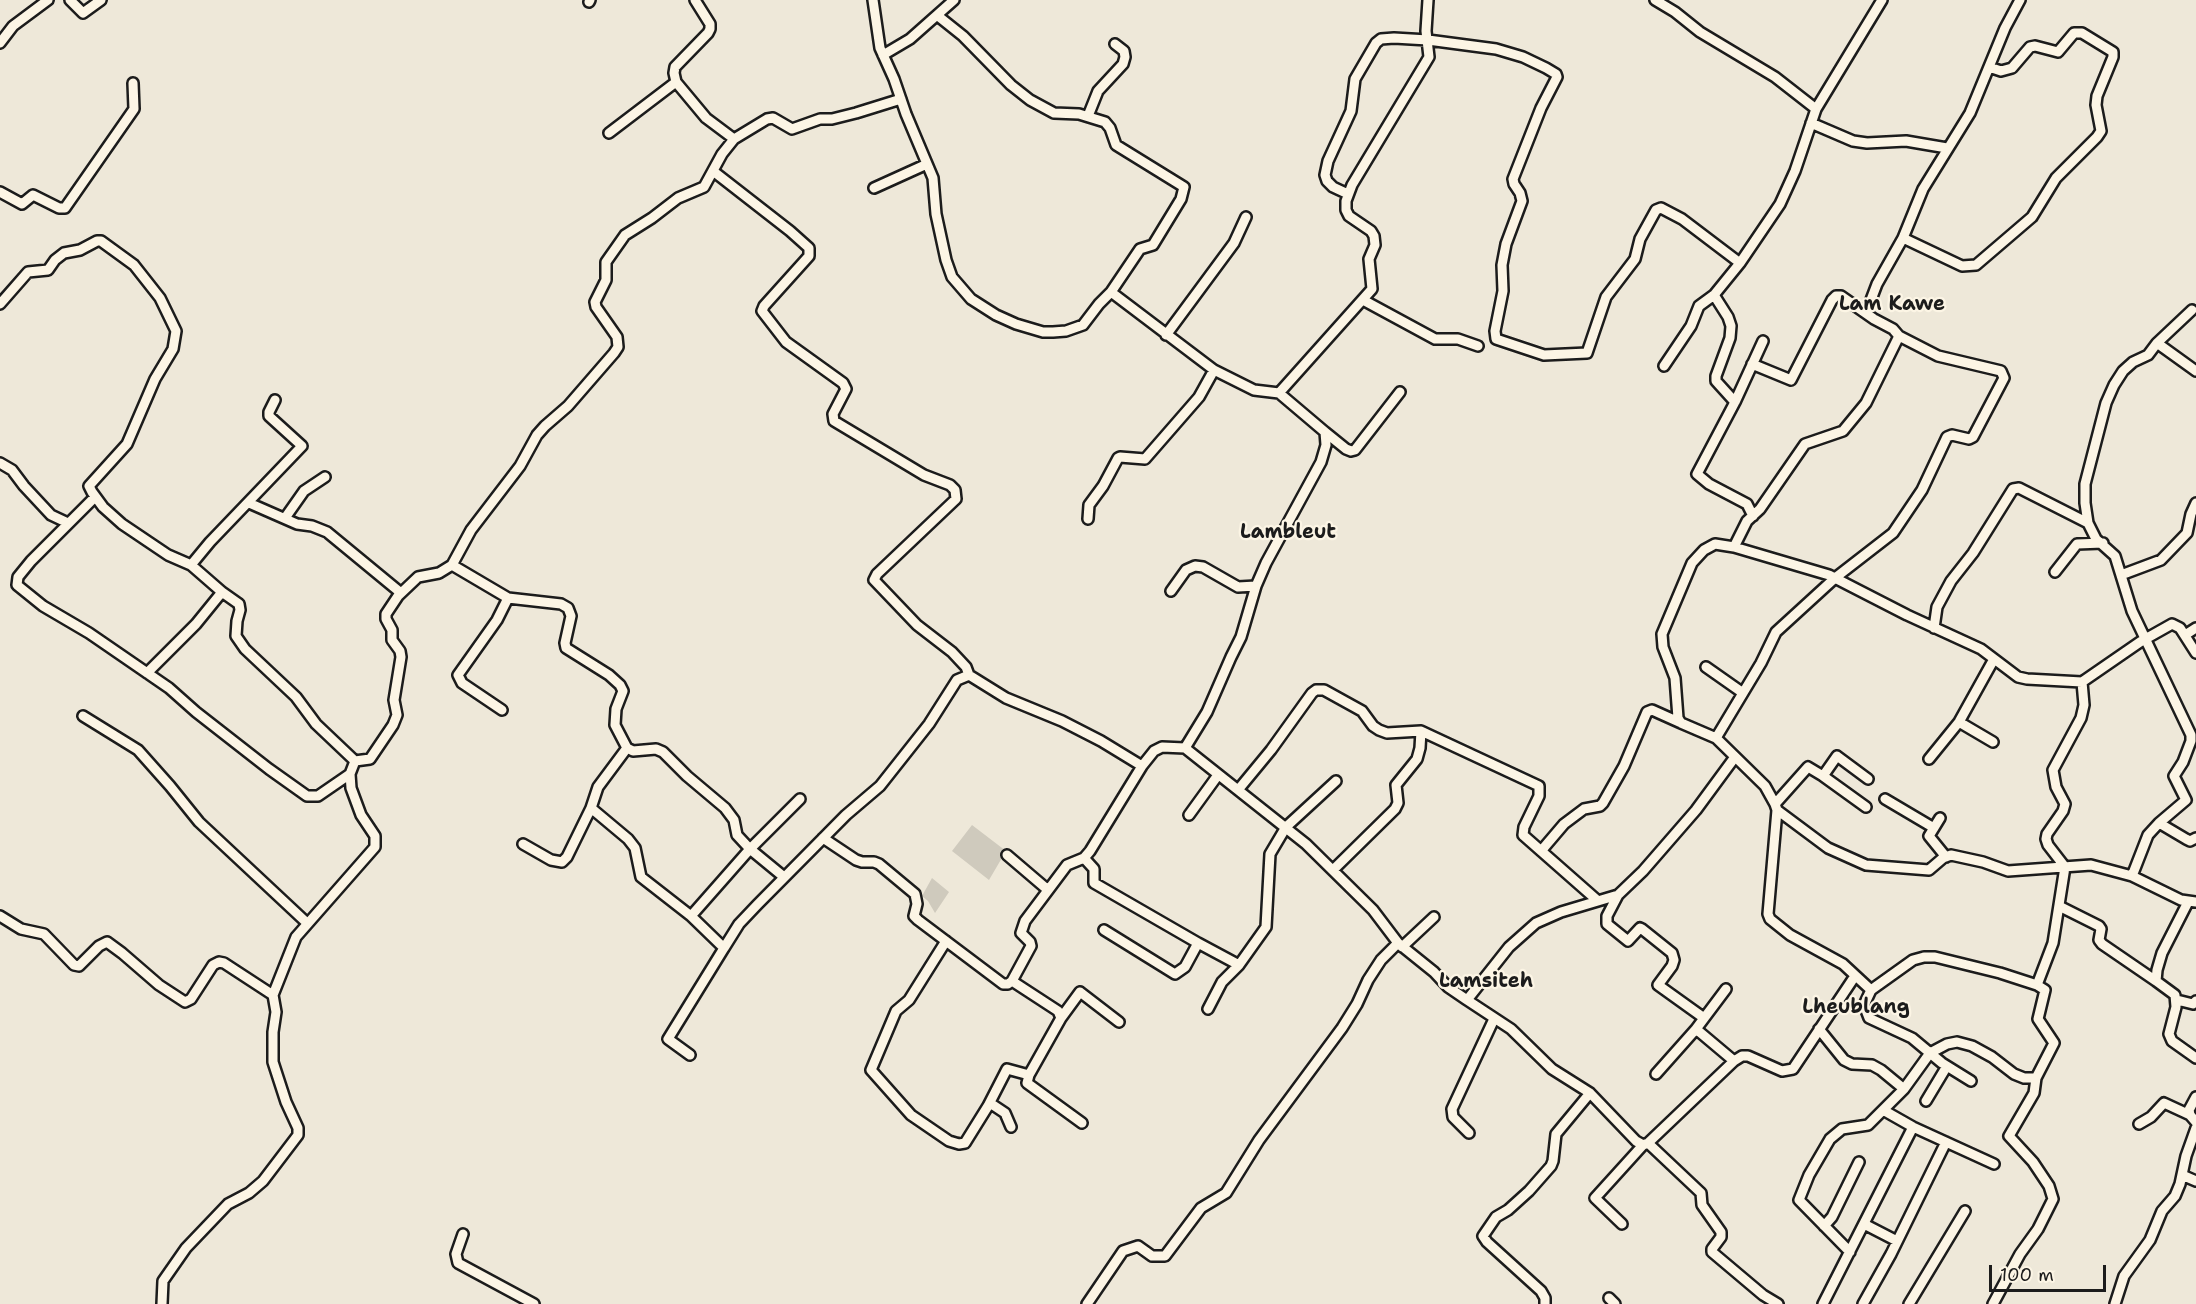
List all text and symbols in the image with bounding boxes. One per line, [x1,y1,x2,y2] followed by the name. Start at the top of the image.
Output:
[1839,293,1945,317] district label: Lam Kawe
[1240,521,1336,545] district label: Lambleut
[1439,970,1533,994] district label: Lamsiteh
[1802,996,1910,1020] district label: Lheublang
[1992,1253,2109,1291] scale bar
[2000,1263,2054,1287] text: 100 m

